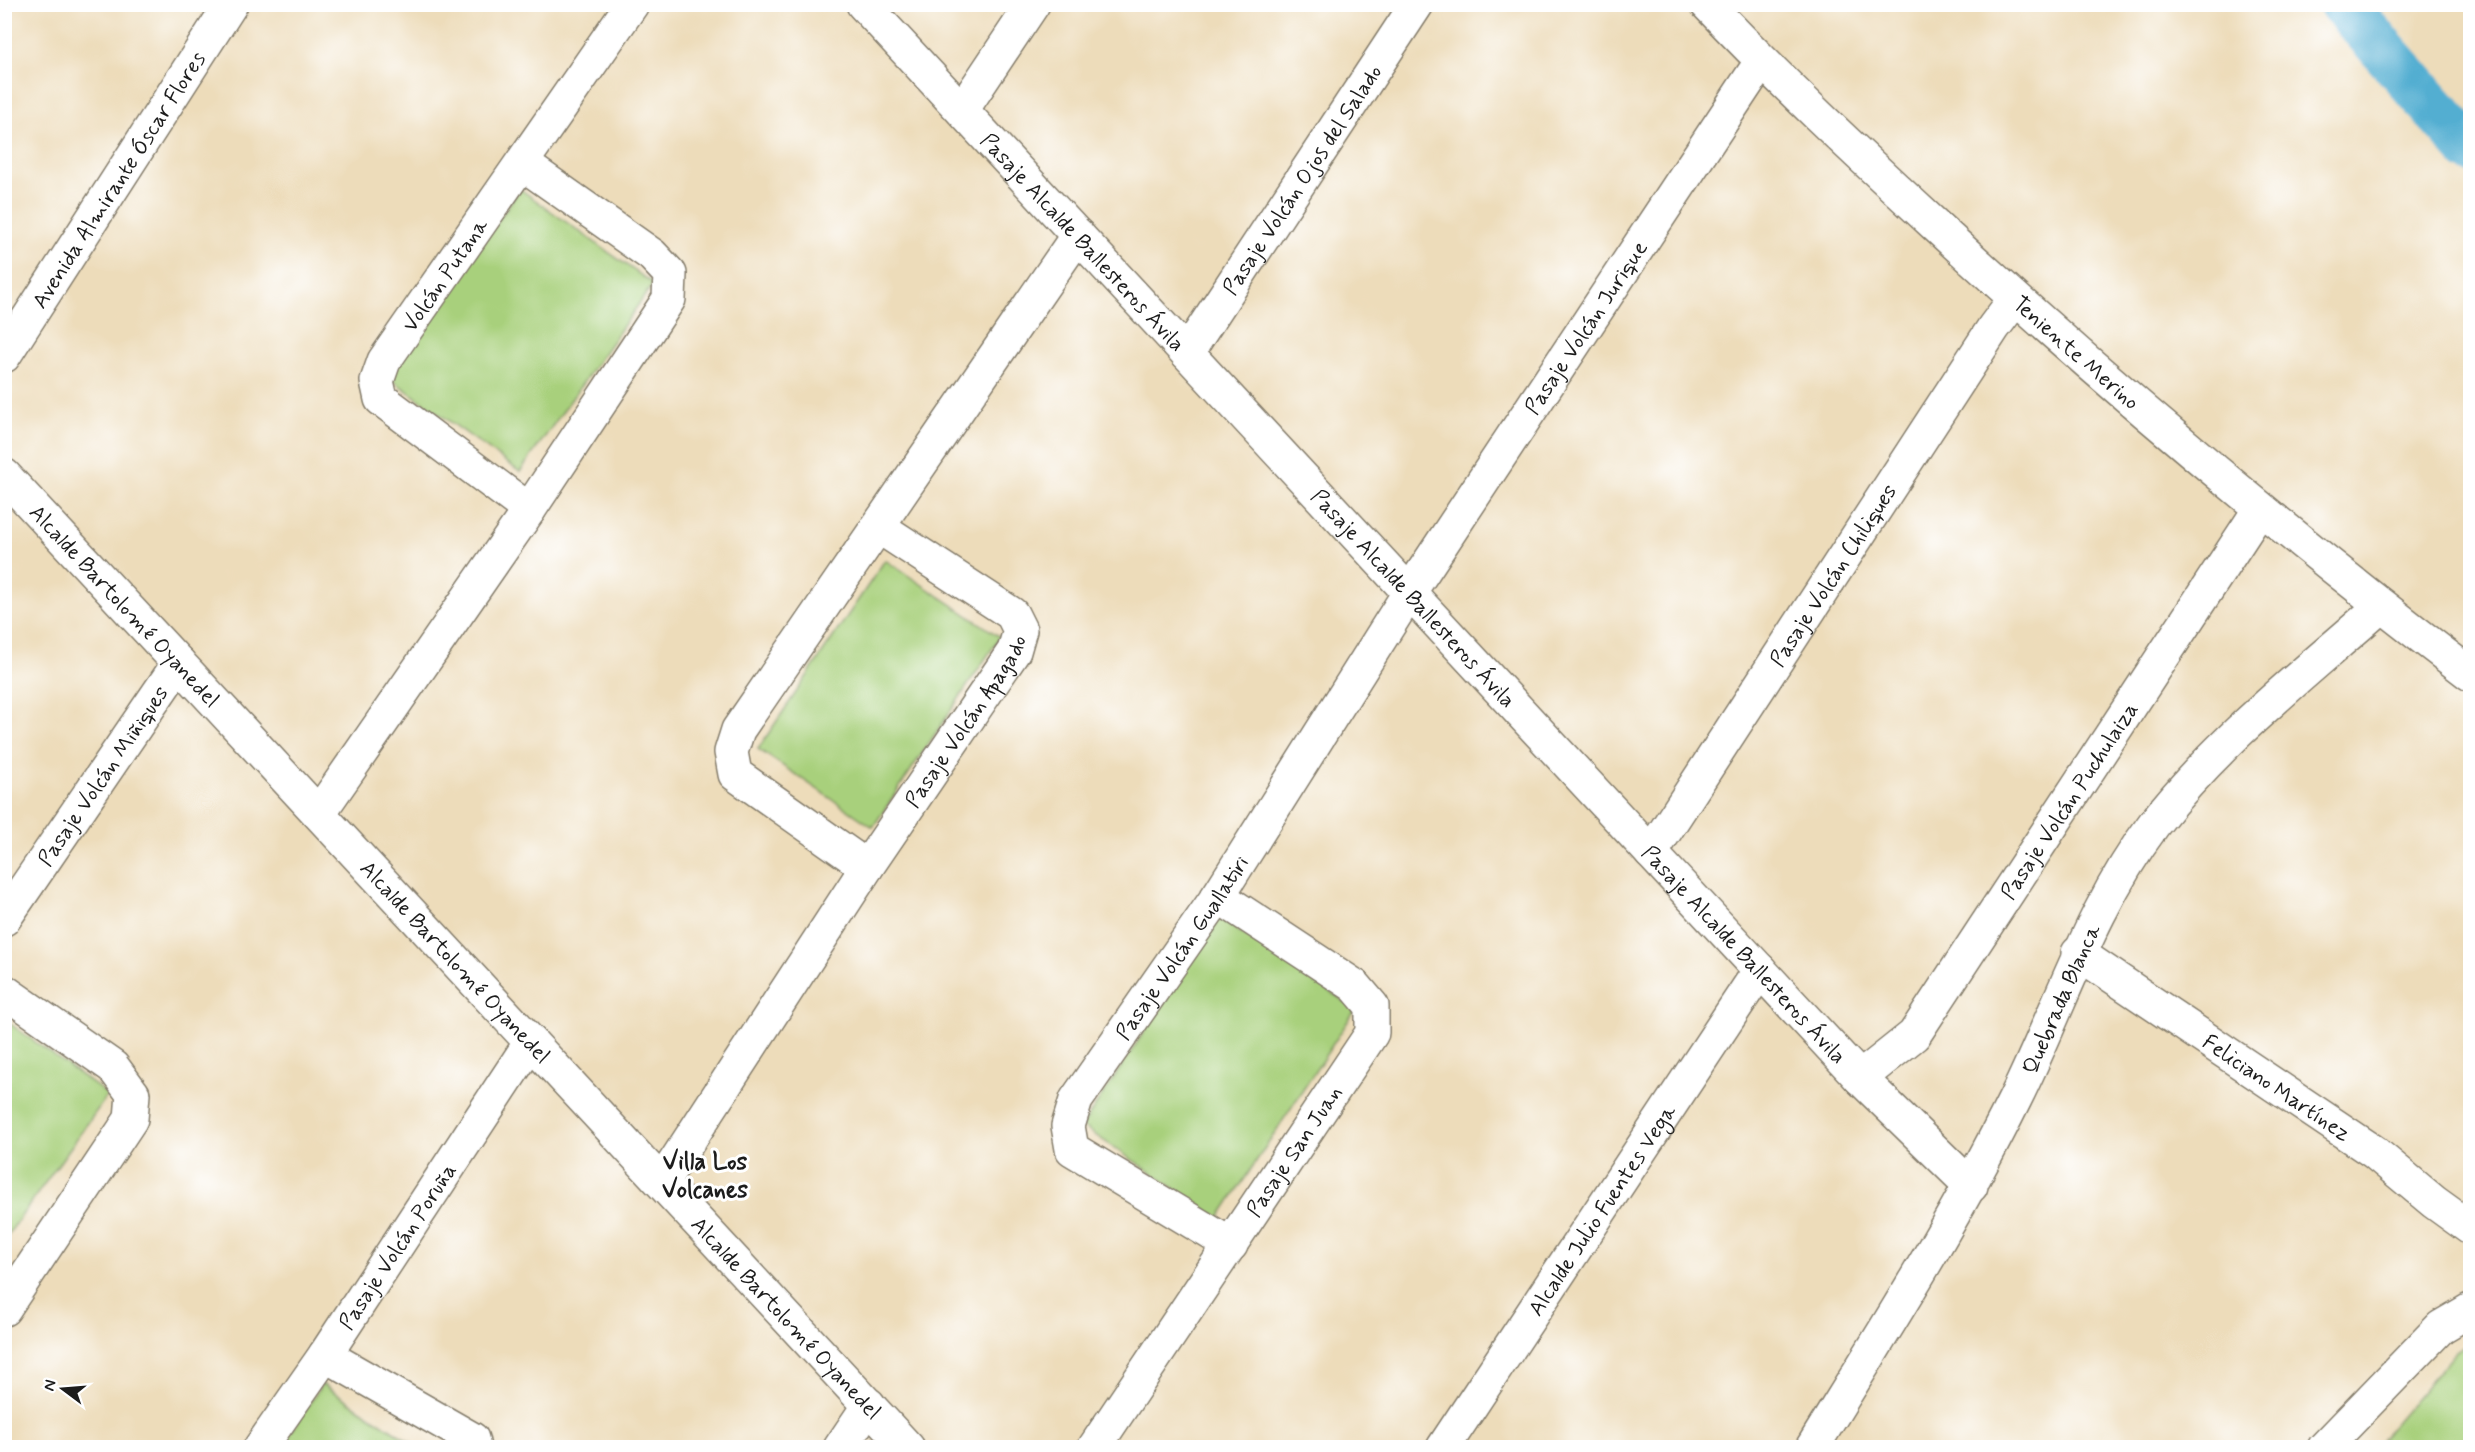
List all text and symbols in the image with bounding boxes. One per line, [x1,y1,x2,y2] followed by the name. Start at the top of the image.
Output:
[26,47,213,314] street label: Avenida Almirante Óscar Flores
[1217,60,1389,301] street label: Pasaje Volcán Ojos del Salado
[974,128,1190,358] street label: Pasaje Alcalde Ballesteros Ávila
[397,213,495,338] street label: Volcán Putana
[1519,236,1655,421] street label: Pasaje Volcán Jurique
[2006,290,2145,417] street label: Teniente Merino
[1764,479,1904,673] street label: Pasaje Volcán Chiliques
[1304,484,1521,714] street label: Pasaje Alcalde Ballesteros Ávila
[22,499,225,714] street label: Alcalde Bartolomé Oyanedel
[900,633,1034,814] street label: Pasaje Volcán Apagado
[32,681,176,872] street label: Pasaje Volcán Miñiques
[1995,697,2145,905] street label: Pasaje Volcán Puchulaiza
[1635,840,1852,1070] street label: Pasaje Alcalde Ballesteros Ávila
[1110,851,1256,1046] street label: Pasaje Volcán Guallatiri
[353,855,556,1070] street label: Alcalde Bartolomé Oyanedel
[2017,919,2108,1079] street label: Quebrada Blanca
[2197,1029,2356,1148] street label: Feliciano Martínez
[1241,1081,1349,1223] street label: Pasaje San Juan
[1523,1099,1683,1322] street label: Alcalde Julio Fuentes Vega
[662,1147,748,1206] district label: Villa Los Volcanes
[333,1158,463,1336] street label: Pasaje Volcán Poruña
[684,1211,887,1426] street label: Alcalde Bartolomé Oyanedel
[33,1359,93,1419] north arrow
[38,1377,62,1393] text: N

